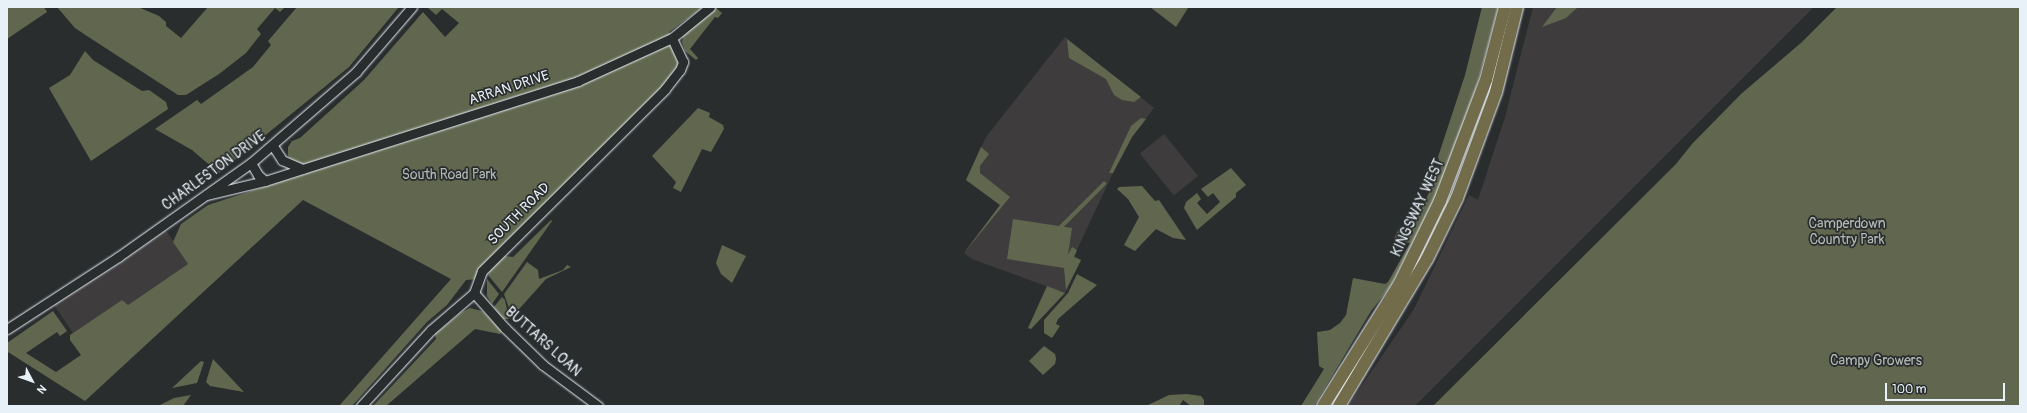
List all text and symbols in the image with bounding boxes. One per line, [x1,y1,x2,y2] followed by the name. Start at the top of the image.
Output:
[467,67,551,109] street label: ARRAN DRIVE
[159,128,269,214] street label: CHARLESTON DRIVE
[1388,156,1448,260] street label: KINGSWAY WEST
[402,167,496,183] park label: South Road Park
[484,179,554,249] street label: SOUTH ROAD
[1808,216,1886,248] park label: Camperdown Country Park
[502,304,584,380] street label: BUTTARS LOAN
[1830,353,1922,369] park label: Campy Growers
[12,361,52,401] north arrow
[1887,375,2007,401] scale bar
[34,382,49,396] text: N
[1892,382,1926,397] text: 100 m

